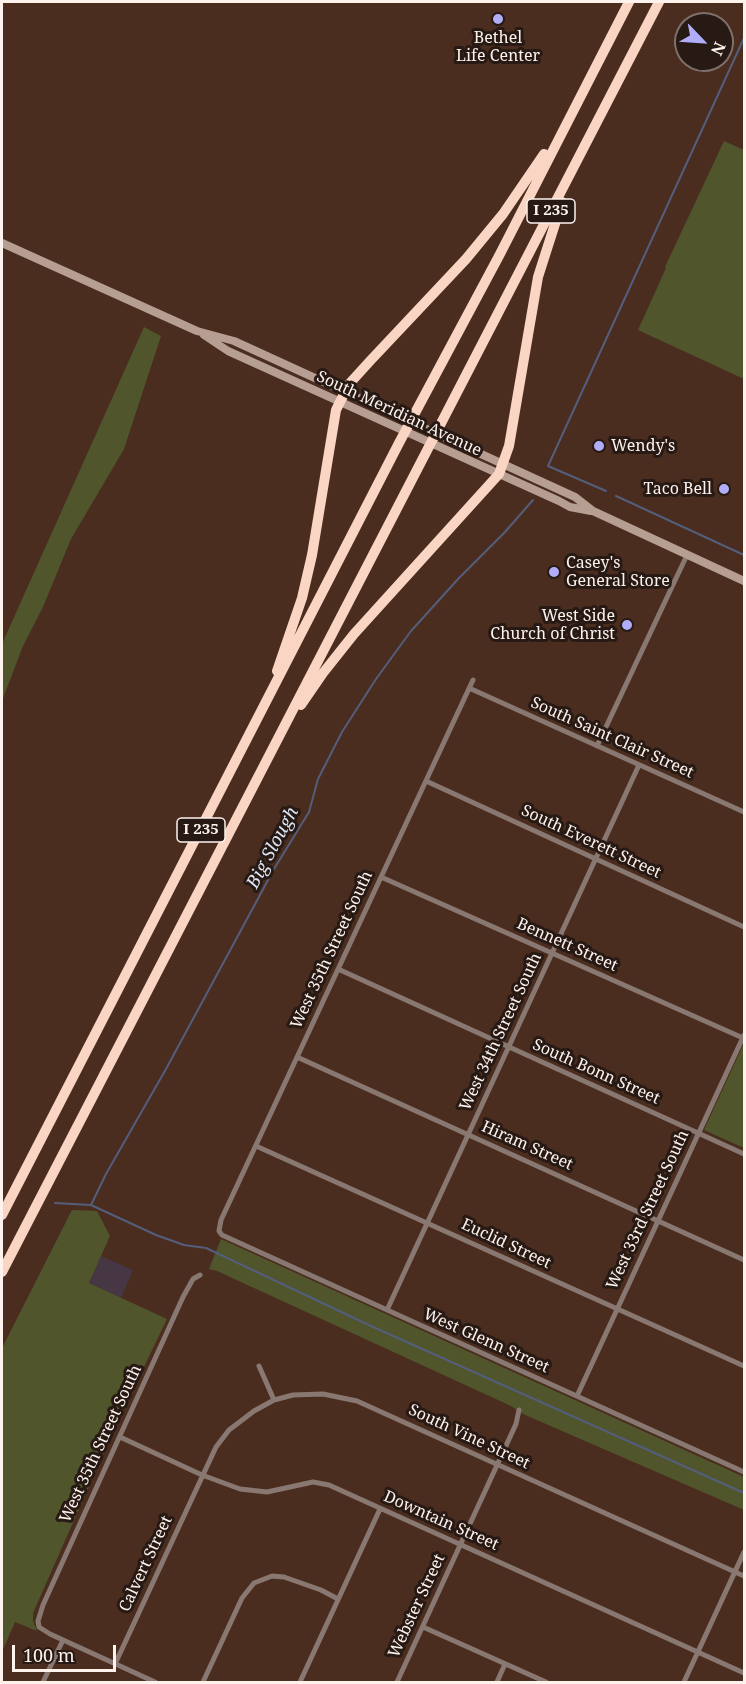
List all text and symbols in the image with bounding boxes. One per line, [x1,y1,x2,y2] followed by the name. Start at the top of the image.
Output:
[491,12,505,26] marker: Bethel Life Center
[674,12,734,72] north arrow
[456,28,540,66] place label: Bethel Life Center
[706,38,731,59] text: N
[527,199,575,223] road number: I 235
[313,367,485,461] street label: South Meridian Avenue
[611,436,675,456] place label: Wendy's
[592,439,606,453] marker: Wendy's
[643,479,712,499] place label: Taco Bell
[717,482,731,496] marker: Taco Bell
[566,553,670,591] place label: Casey's General Store
[547,565,561,579] marker: Casey's General Store
[490,606,615,644] place label: West Side Church of Christ
[620,618,634,632] marker: West Side Church of Christ
[528,693,696,783] street label: South Saint Clair Street
[518,801,664,883] street label: South Everett Street
[243,804,303,892] water label: Big Slough
[177,818,225,842] road number: I 235
[287,868,377,1032] street label: West 35th Street South
[514,914,620,976] street label: Bennett Street
[456,950,546,1114] street label: West 34th Street South
[529,1035,663,1109] street label: South Bonn Street
[478,1117,576,1175] street label: Hiram Street
[603,1127,693,1293] street label: West 33rd Street South
[458,1215,554,1273] street label: Euclid Street
[420,1305,552,1377] street label: West Glenn Street
[56,1362,146,1526] street label: West 35th Street South
[405,1400,533,1474] street label: South Vine Street
[381,1487,501,1555] street label: Downtain Street
[115,1513,177,1615] street label: Calvert Street
[385,1551,449,1661] street label: Webster Street
[15,1633,118,1671] scale bar
[23,1643,75,1667] text: 100 m

